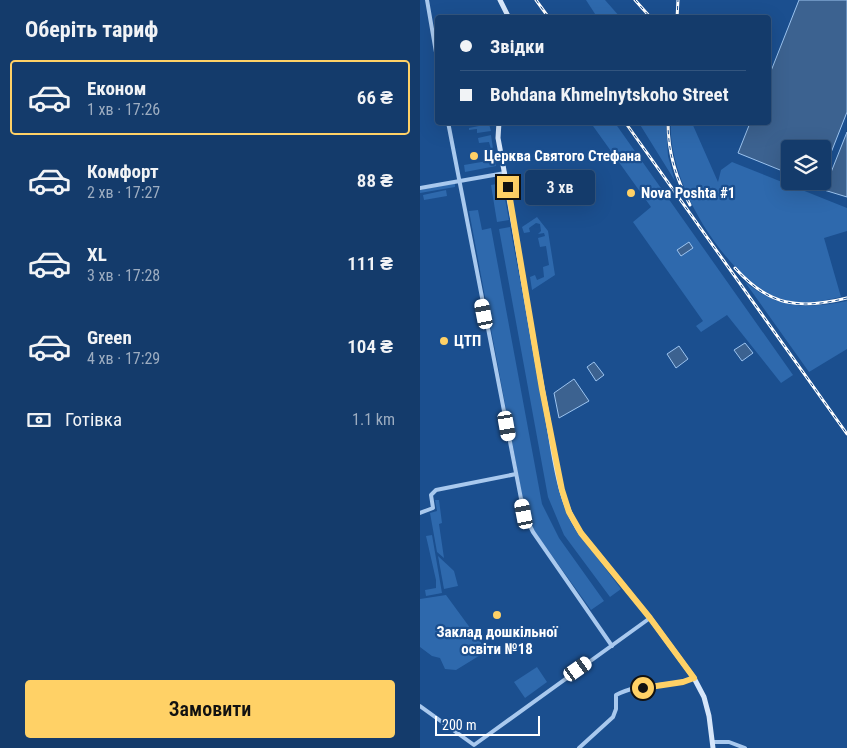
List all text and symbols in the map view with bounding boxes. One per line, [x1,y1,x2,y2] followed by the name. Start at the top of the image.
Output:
[25,17,158,42] text: Оберіть тариф
[490,35,544,58] text: Звідки
[27,75,72,120] icon: car
[87,77,146,100] text: Економ
[490,83,729,106] text: Bohdana Khmelnytskoho Street
[357,86,393,109] text: 66 ₴
[87,100,160,119] text: 1 хв · 17:26
[781,140,831,190] map controls
[781,140,831,190] button: layers
[484,147,641,165] place label: Церква Святого Стефана
[468,150,480,162] marker: Церква Святого Стефана
[27,158,72,203] icon: car
[87,160,159,183] text: Комфорт
[357,169,393,192] text: 88 ₴
[526,170,596,204] callout: 3 хв
[497,176,519,198] route end
[547,178,573,197] text: 3 хв
[87,183,160,202] text: 2 хв · 17:27
[641,184,735,202] place label: Nova Poshta #1
[625,187,637,199] marker: Nova Poshta #1
[27,241,72,286] icon: car
[87,243,107,266] text: XL
[347,252,393,275] text: 111 ₴
[87,266,160,285] text: 3 хв · 17:28
[473,298,494,330] car
[27,324,72,369] icon: car
[87,326,132,349] text: Green
[454,332,481,350] place label: ЦТП
[347,335,393,358] text: 104 ₴
[438,335,450,347] marker: ЦТП
[87,349,160,368] text: 4 хв · 17:29
[25,406,53,434] icon: cash
[65,408,122,431] text: Готівка
[352,410,395,429] text: 1.1 km
[497,410,516,442] car
[513,498,534,530] car
[491,609,503,621] marker: Заклад дошкільної освіти №18
[436,623,559,658] place label: Заклад дошкільної освіти №18
[561,654,594,684] car
[632,677,654,699] route start
[25,680,395,738] button: Замовити
[435,713,540,736] scale bar
[442,717,477,733] text: 200 m

